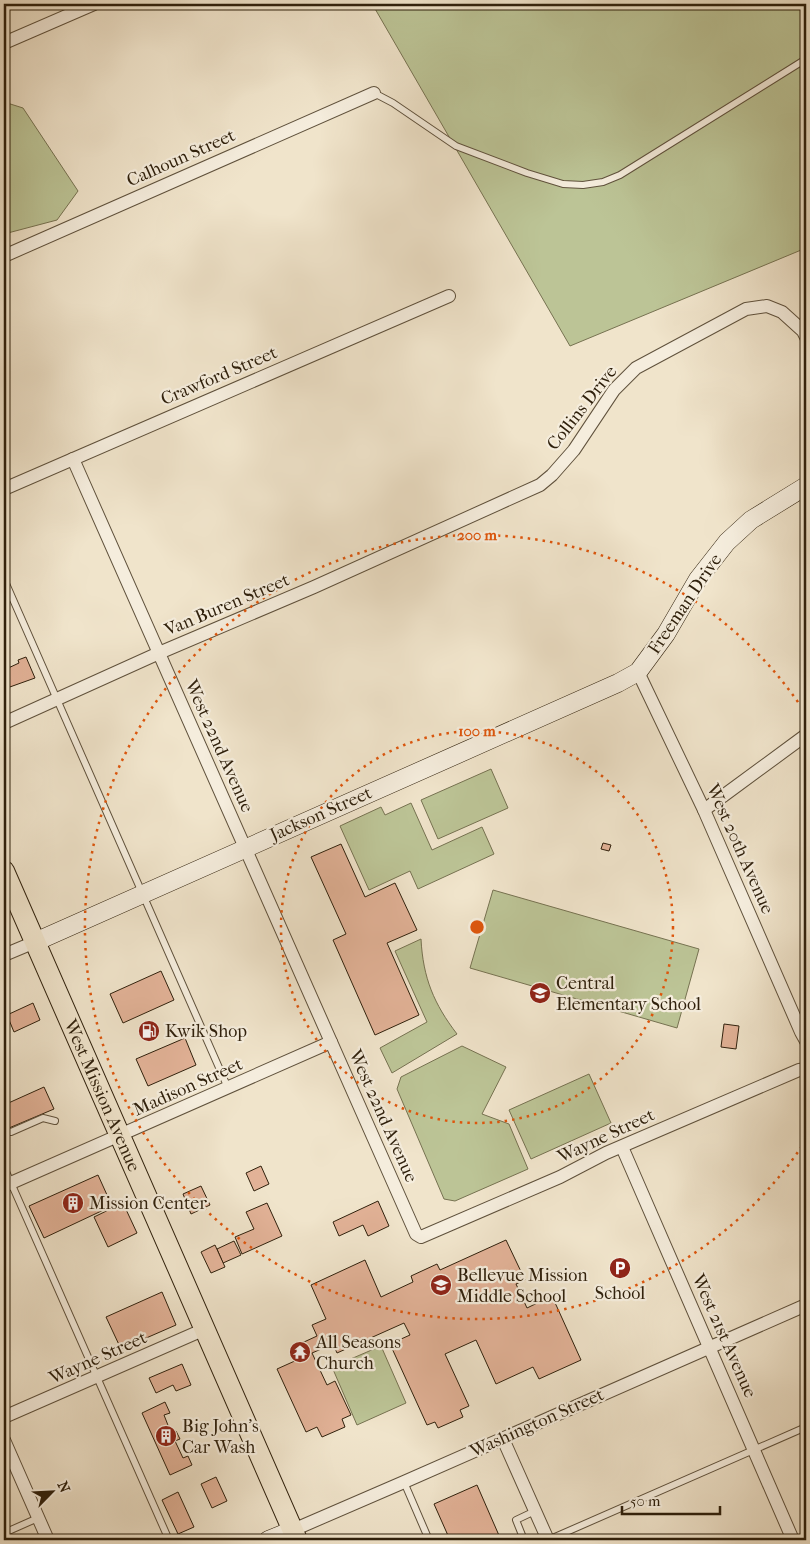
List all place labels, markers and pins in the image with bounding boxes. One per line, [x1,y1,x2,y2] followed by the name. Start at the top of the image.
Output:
[468,918,486,936] centre of rings
[556,973,701,1015] place label: Central Elementary School
[528,981,552,1005] school or university icon: Central Elementary School
[137,1019,161,1043] fuel station icon: Kwik Shop
[165,1021,247,1042] place label: Kwik Shop
[61,1191,85,1215] building icon: Mission Center
[89,1193,207,1214] place label: Mission Center
[608,1256,632,1280] parking icon: School
[457,1265,588,1307] place label: Bellevue Mission Middle School
[429,1273,453,1297] school or university icon: Bellevue Mission Middle School
[595,1283,645,1304] place label: School
[315,1332,401,1374] place label: All Seasons Church
[288,1340,312,1364] temple icon: All Seasons Church
[182,1416,259,1458] place label: Big John's Car Wash
[154,1424,178,1448] building icon: Big John's Car Wash

